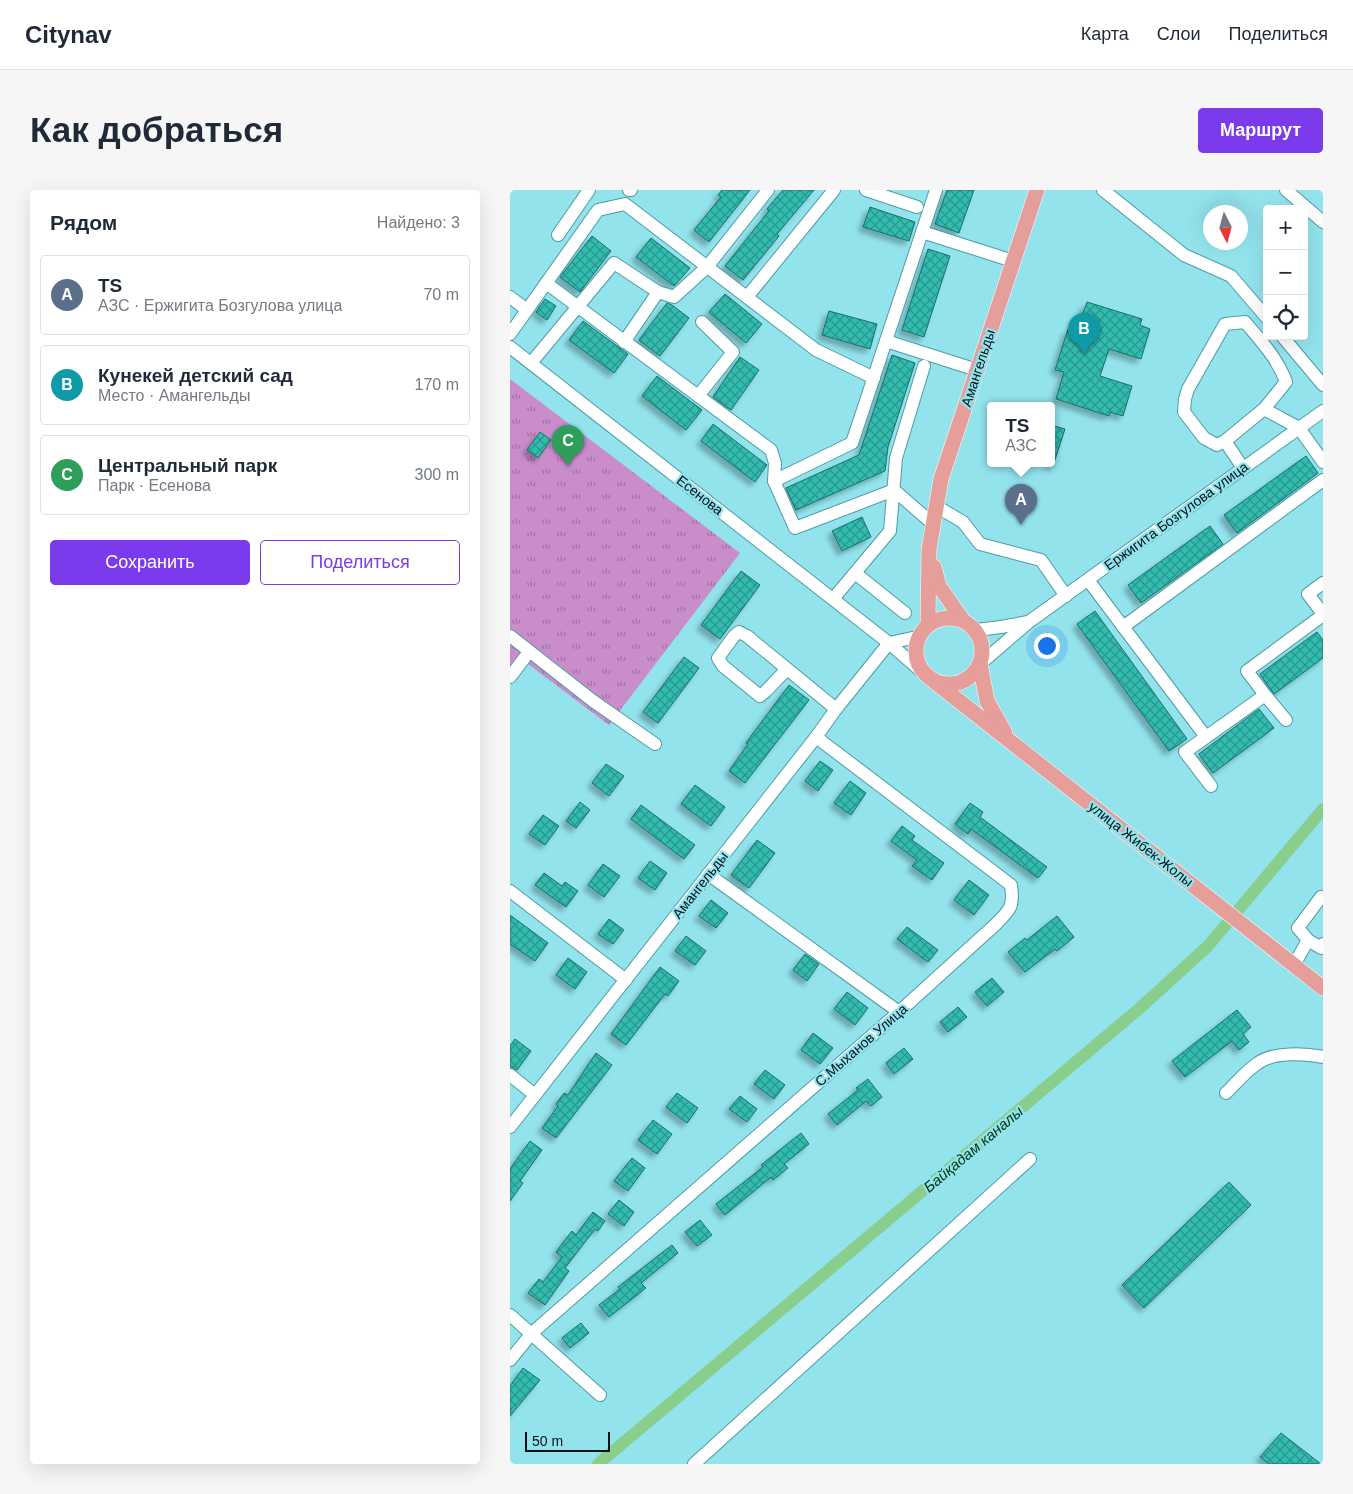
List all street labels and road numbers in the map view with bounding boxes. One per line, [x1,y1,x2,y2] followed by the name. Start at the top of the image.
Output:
[958,327,998,409] street label: Амангельды
[1101,458,1251,574] street label: Ержигита Бозгулова улица
[674,472,727,518] street label: Есенова
[1086,798,1196,890] street label: улица Жибек-Жолы
[669,848,731,922] street label: Амангельды
[812,1000,911,1089] street label: С.Мыханов Улица

